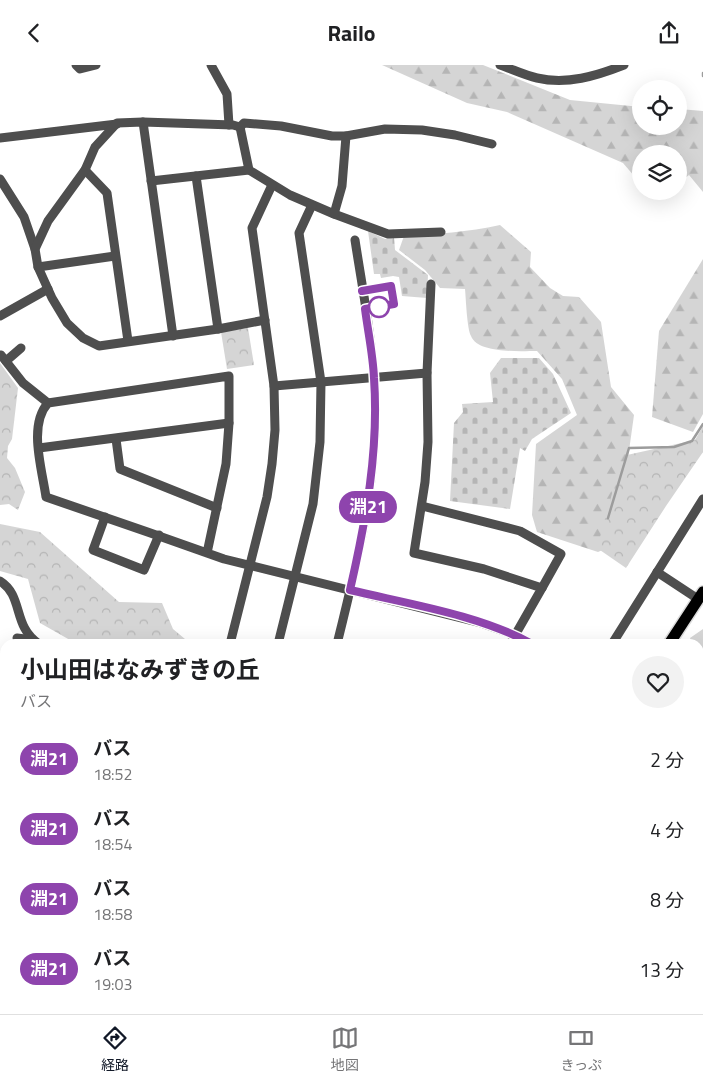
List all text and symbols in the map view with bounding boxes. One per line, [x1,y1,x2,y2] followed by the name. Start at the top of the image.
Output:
[327,16,376,50] text: Railo
[20,19,48,47] icon: back
[655,19,683,47] icon: share
[632,80,687,200] map controls
[632,80,687,135] button: locate
[632,145,687,200] button: layers
[368,296,390,318] unlabelled marker
[339,491,397,523] line badge: 淵21
[349,493,387,520] text: 淵21
[20,651,260,687] text: 小山田はなみずきの丘
[632,656,684,708] button: heart
[20,689,52,713] text: バス
[93,733,131,762] text: バス
[30,745,68,772] text: 淵21
[650,745,684,774] text: 2 分
[93,762,132,786] text: 18:52
[93,803,131,832] text: バス
[30,815,68,842] text: 淵21
[650,815,684,844] text: 4 分
[93,832,132,856] text: 18:54
[93,873,131,902] text: バス
[30,885,68,912] text: 淵21
[650,885,684,914] text: 8 分
[93,902,132,926] text: 18:58
[93,943,131,972] text: バス
[30,955,68,982] text: 淵21
[640,955,684,984] text: 13 分
[93,972,132,996] text: 19:03
[101,1024,129,1075] tab: 経路
[331,1024,359,1075] tab: 地図
[561,1024,602,1075] tab: きっぷ

